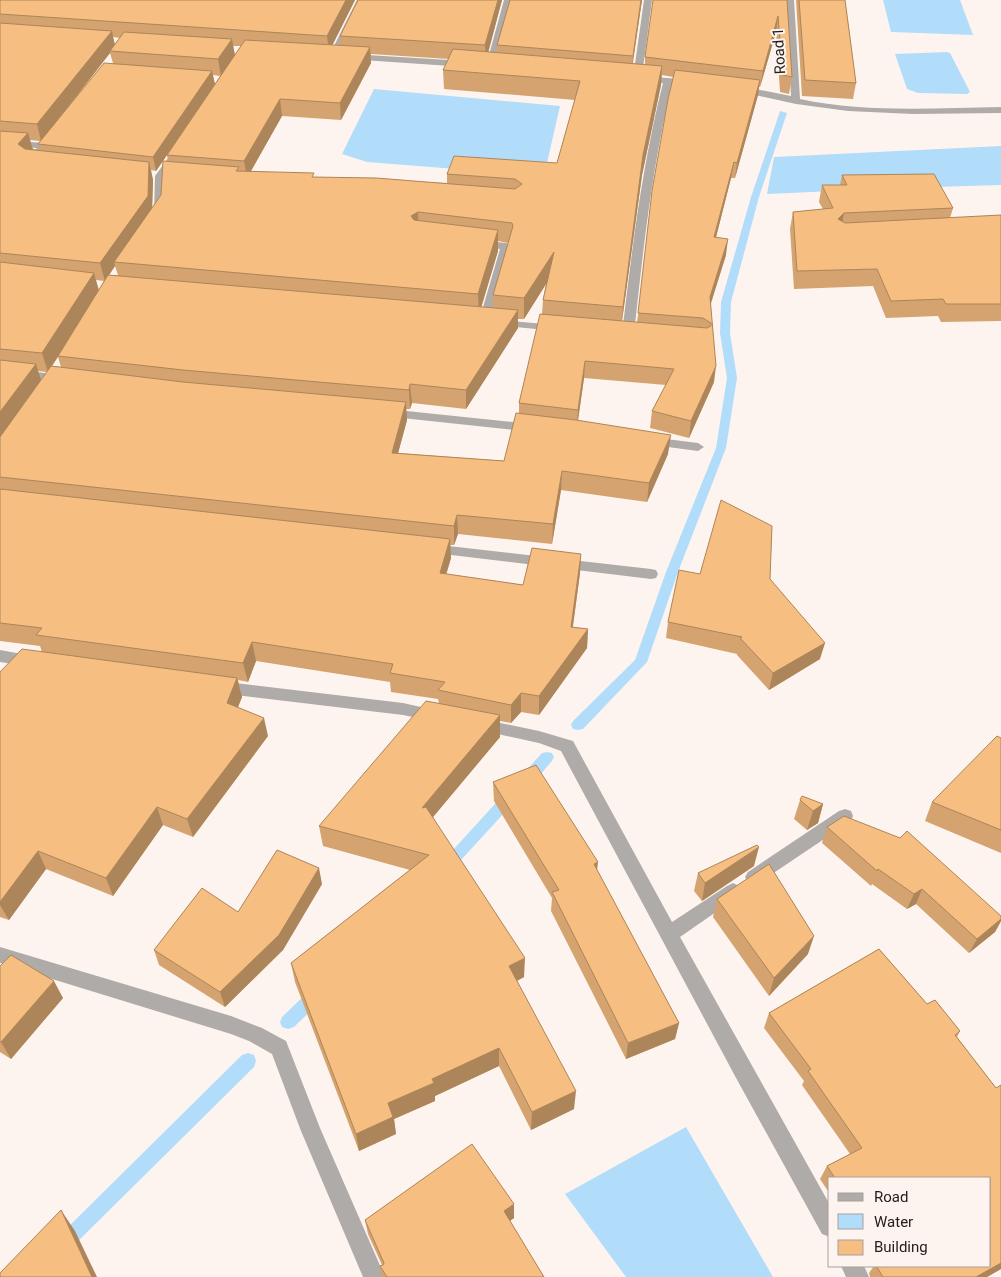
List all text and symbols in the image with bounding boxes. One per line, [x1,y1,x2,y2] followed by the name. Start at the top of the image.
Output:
[769,27,789,75] street label: Road 1
[828,1177,991,1267] legend
[874,1188,908,1206] text: Road
[874,1213,913,1231] text: Water
[874,1238,928,1256] text: Building

